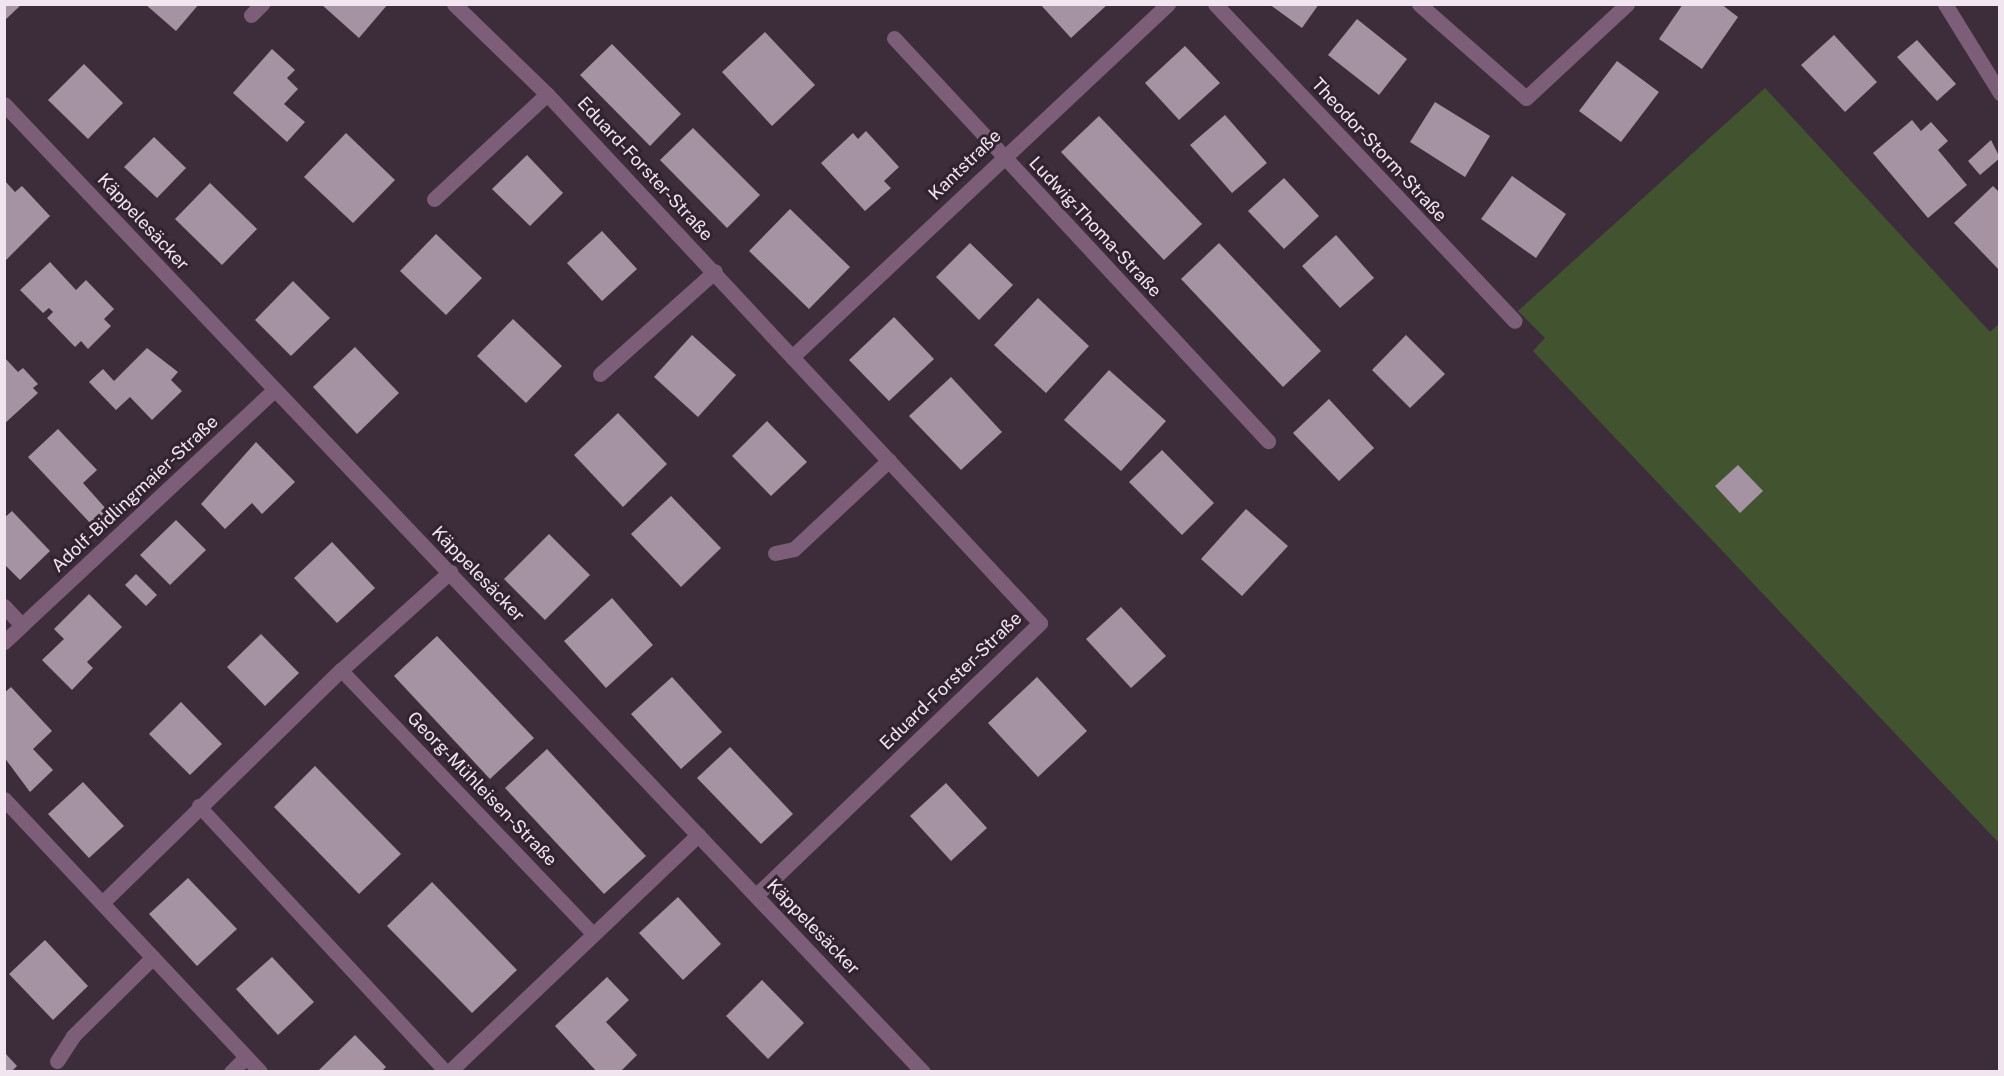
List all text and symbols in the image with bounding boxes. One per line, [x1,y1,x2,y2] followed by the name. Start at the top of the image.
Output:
[1307,74,1451,226] street label: Theodor-Storm-Straße
[573,93,717,245] street label: Eduard-Forster-Straße
[924,125,1006,205] street label: Kantstraße
[1024,152,1166,302] street label: Ludwig-Thoma-Straße
[93,169,193,275] street label: Käppelesäcker
[47,411,223,577] street label: Adolf-Bidlingmaier-Straße
[427,522,529,626] street label: Käppelesäcker
[876,608,1026,754] street label: Eduard-Forster-Straße
[403,707,561,871] street label: Georg-Mühleisen-Straße
[762,875,864,979] street label: Käppelesäcker

